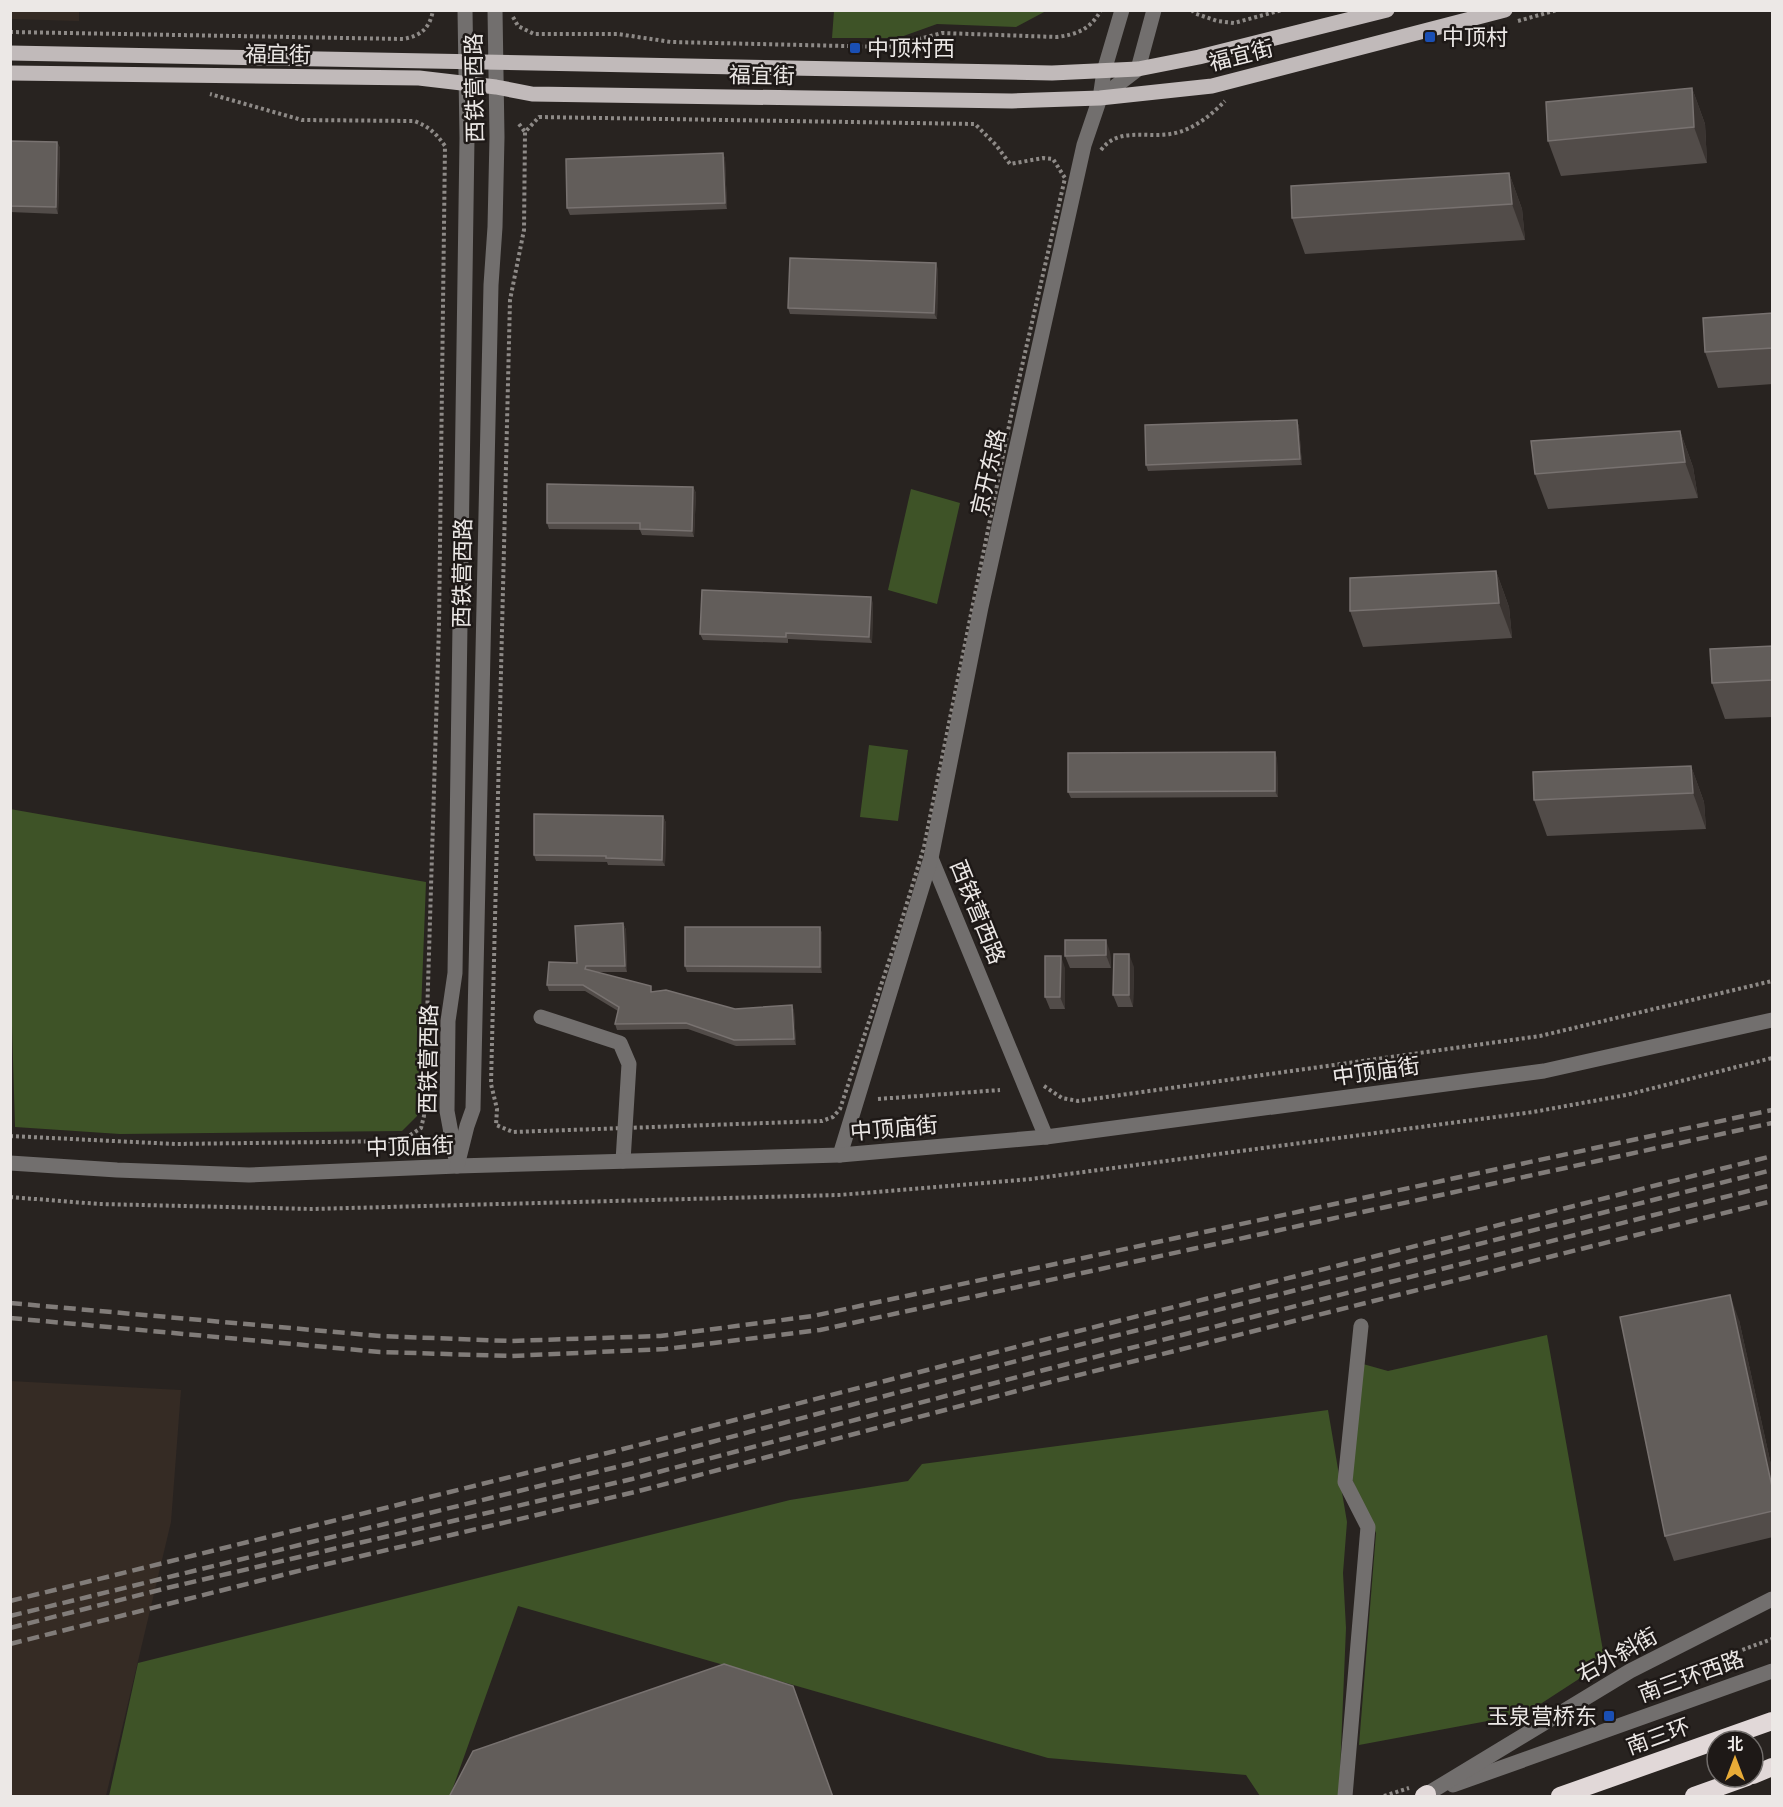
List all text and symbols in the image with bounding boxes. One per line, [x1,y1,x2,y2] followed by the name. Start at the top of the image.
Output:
[1442,20,1508,54] place label: 中顶村
[1423,30,1437,44] marker: 中顶村
[867,31,955,65] place label: 中顶村西
[1205,31,1277,79] street label: 福宜街
[456,33,492,143] street label: 西铁营西路
[245,36,311,72] street label: 福宜街
[848,41,862,55] marker: 中顶村西
[729,57,795,93] street label: 福宜街
[962,425,1014,519] street label: 京开东路
[444,518,480,628] street label: 西铁营西路
[942,855,1014,969] street label: 西铁营西路
[410,1004,446,1114] street label: 西铁营西路
[1330,1048,1422,1094] street label: 中顶庙街
[849,1107,939,1149] street label: 中顶庙街
[365,1127,455,1165] street label: 中顶庙街
[1570,1619,1664,1691] street label: 右外斜街
[1633,1641,1749,1711] street label: 南三环西路
[1487,1699,1597,1733] place label: 玉泉营桥东
[1602,1709,1616,1723] marker: 玉泉营桥东
[1621,1709,1695,1763] street label: 南三环
[1705,1729,1765,1789] north arrow
[1727,1732,1743,1756] text: 北

